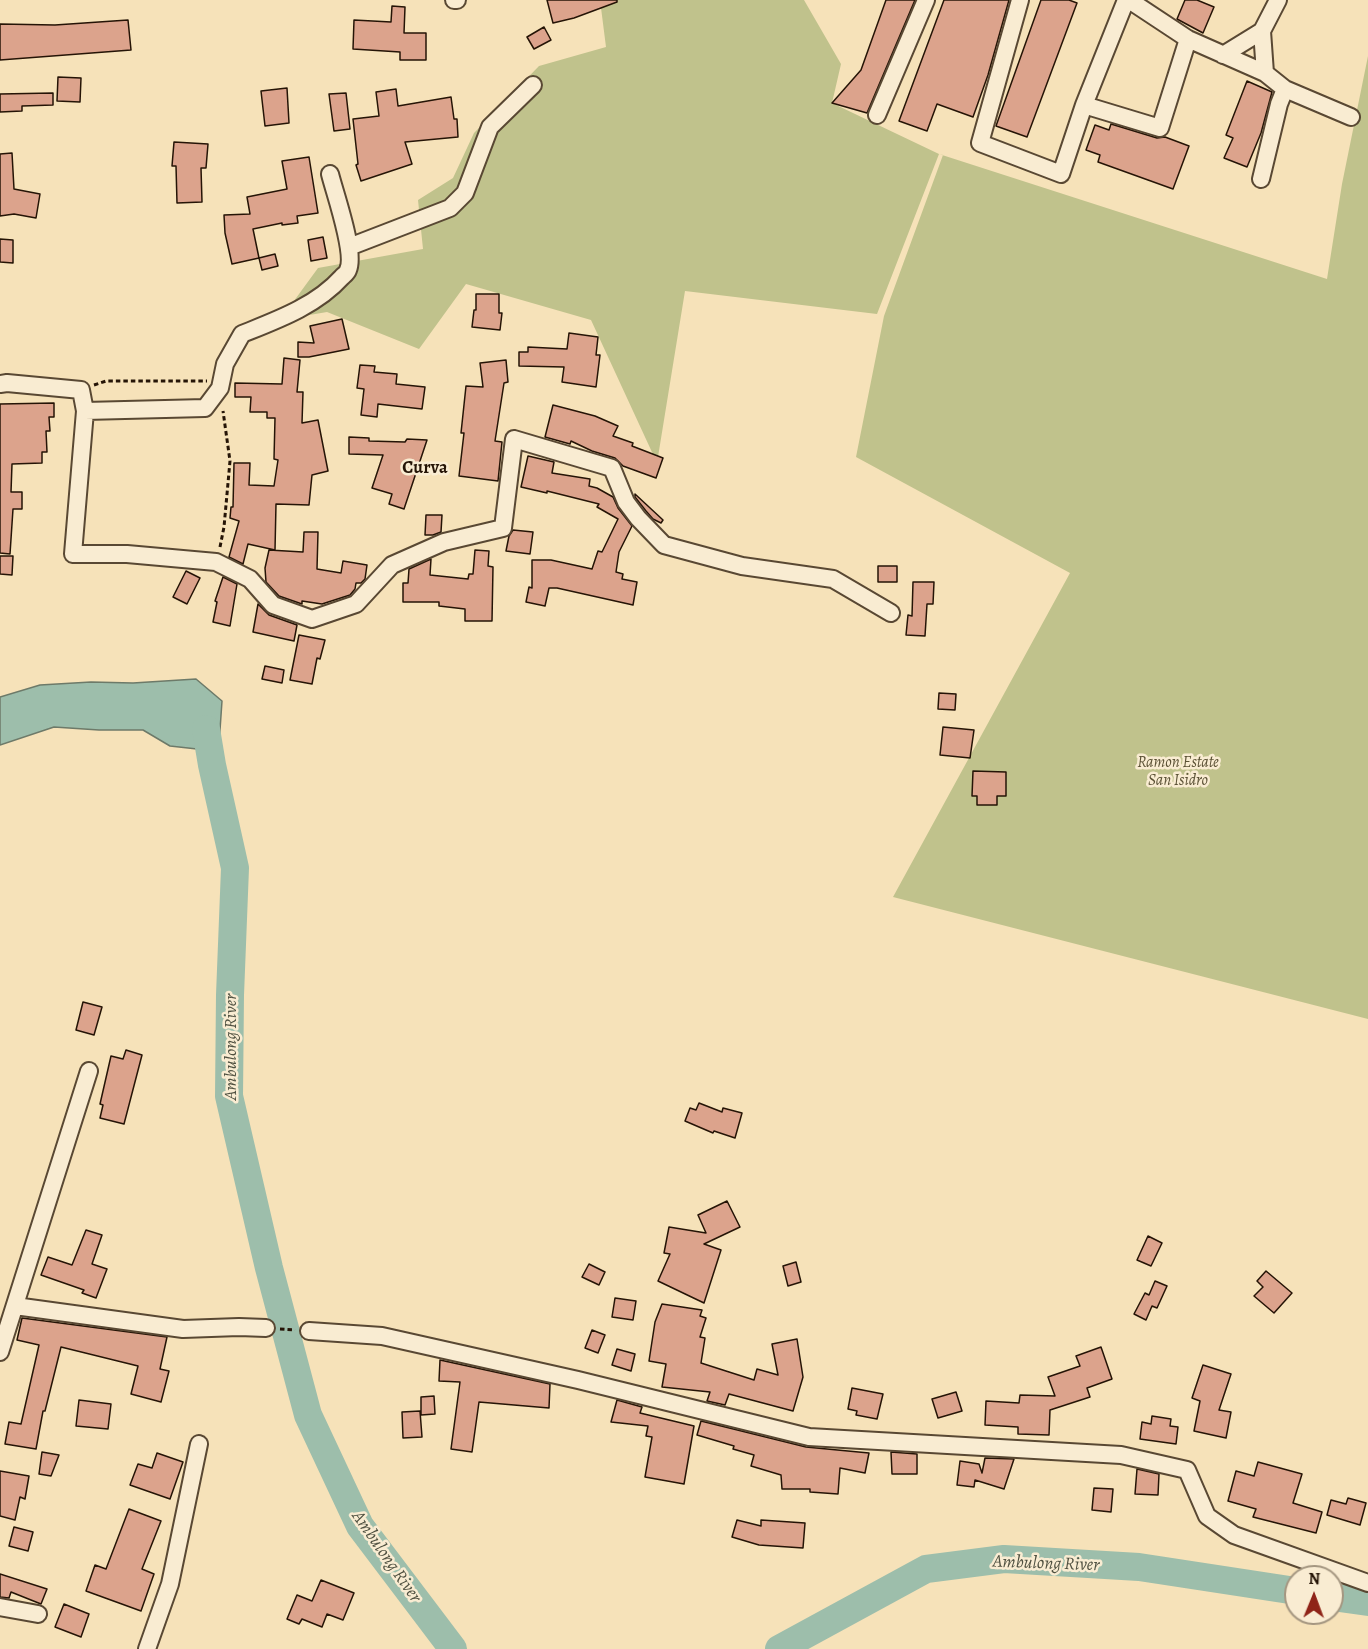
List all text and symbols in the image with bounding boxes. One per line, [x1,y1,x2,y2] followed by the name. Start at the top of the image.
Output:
[402,458,448,480] district label: Curva
[1137,753,1219,791] park label: Ramon Estate San Isidro
[221,994,243,1100] water label: Ambulong River
[347,1507,425,1607] water label: Ambulong River
[992,1551,1100,1577] water label: Ambulong River
[1284,1565,1344,1625] north arrow
[1308,1568,1320,1590] text: N

